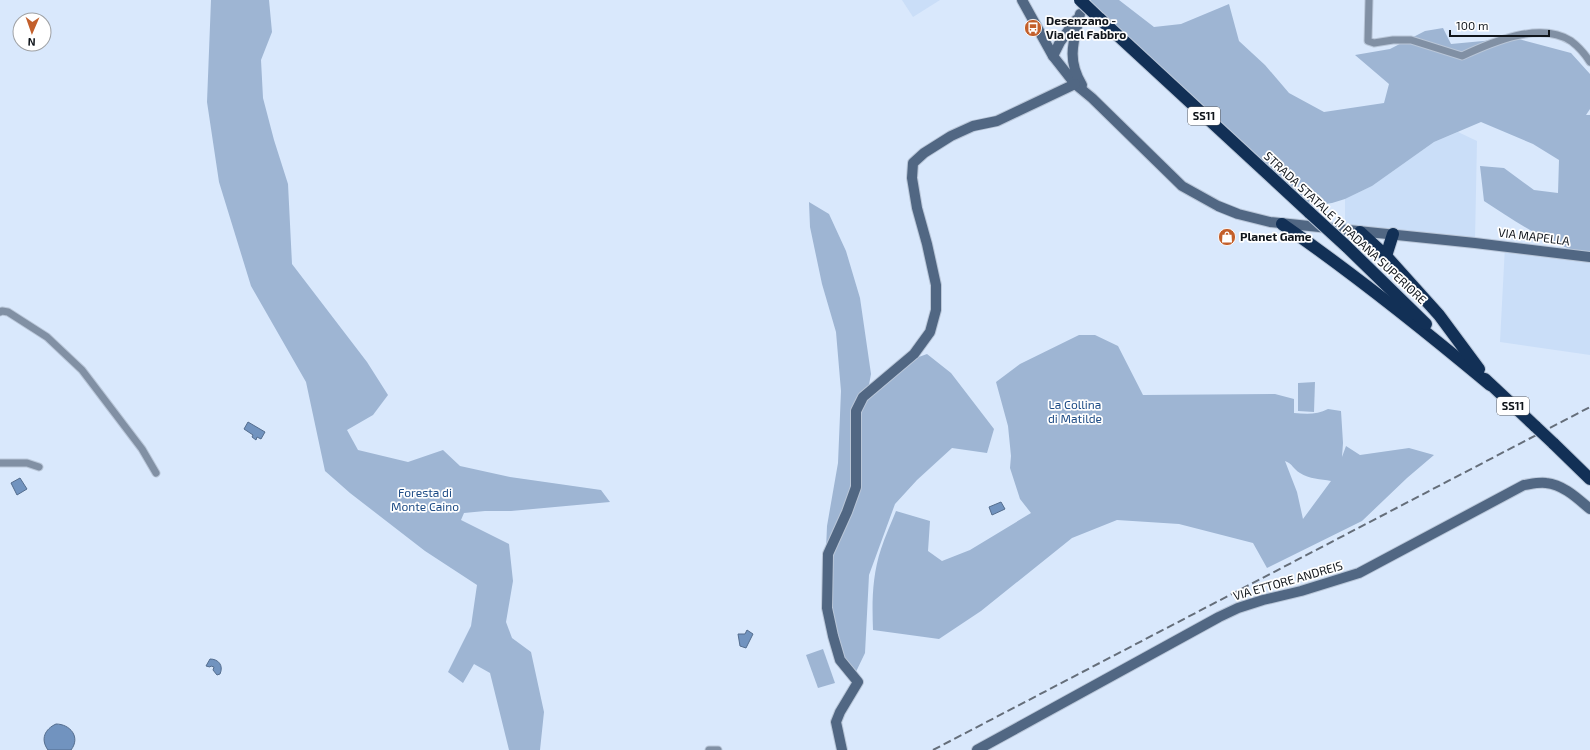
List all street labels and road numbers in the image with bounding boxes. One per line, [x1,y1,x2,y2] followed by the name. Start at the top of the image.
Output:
[1188,107,1220,125] road number: SS11
[1262,148,1430,306] street label: STRADA STATALE 11 PADANA SUPERIORE
[1498,225,1571,247] street label: VIA MAPELLA
[1497,397,1529,415] road number: SS11
[1231,558,1344,602] street label: VIA ETTORE ANDREIS

